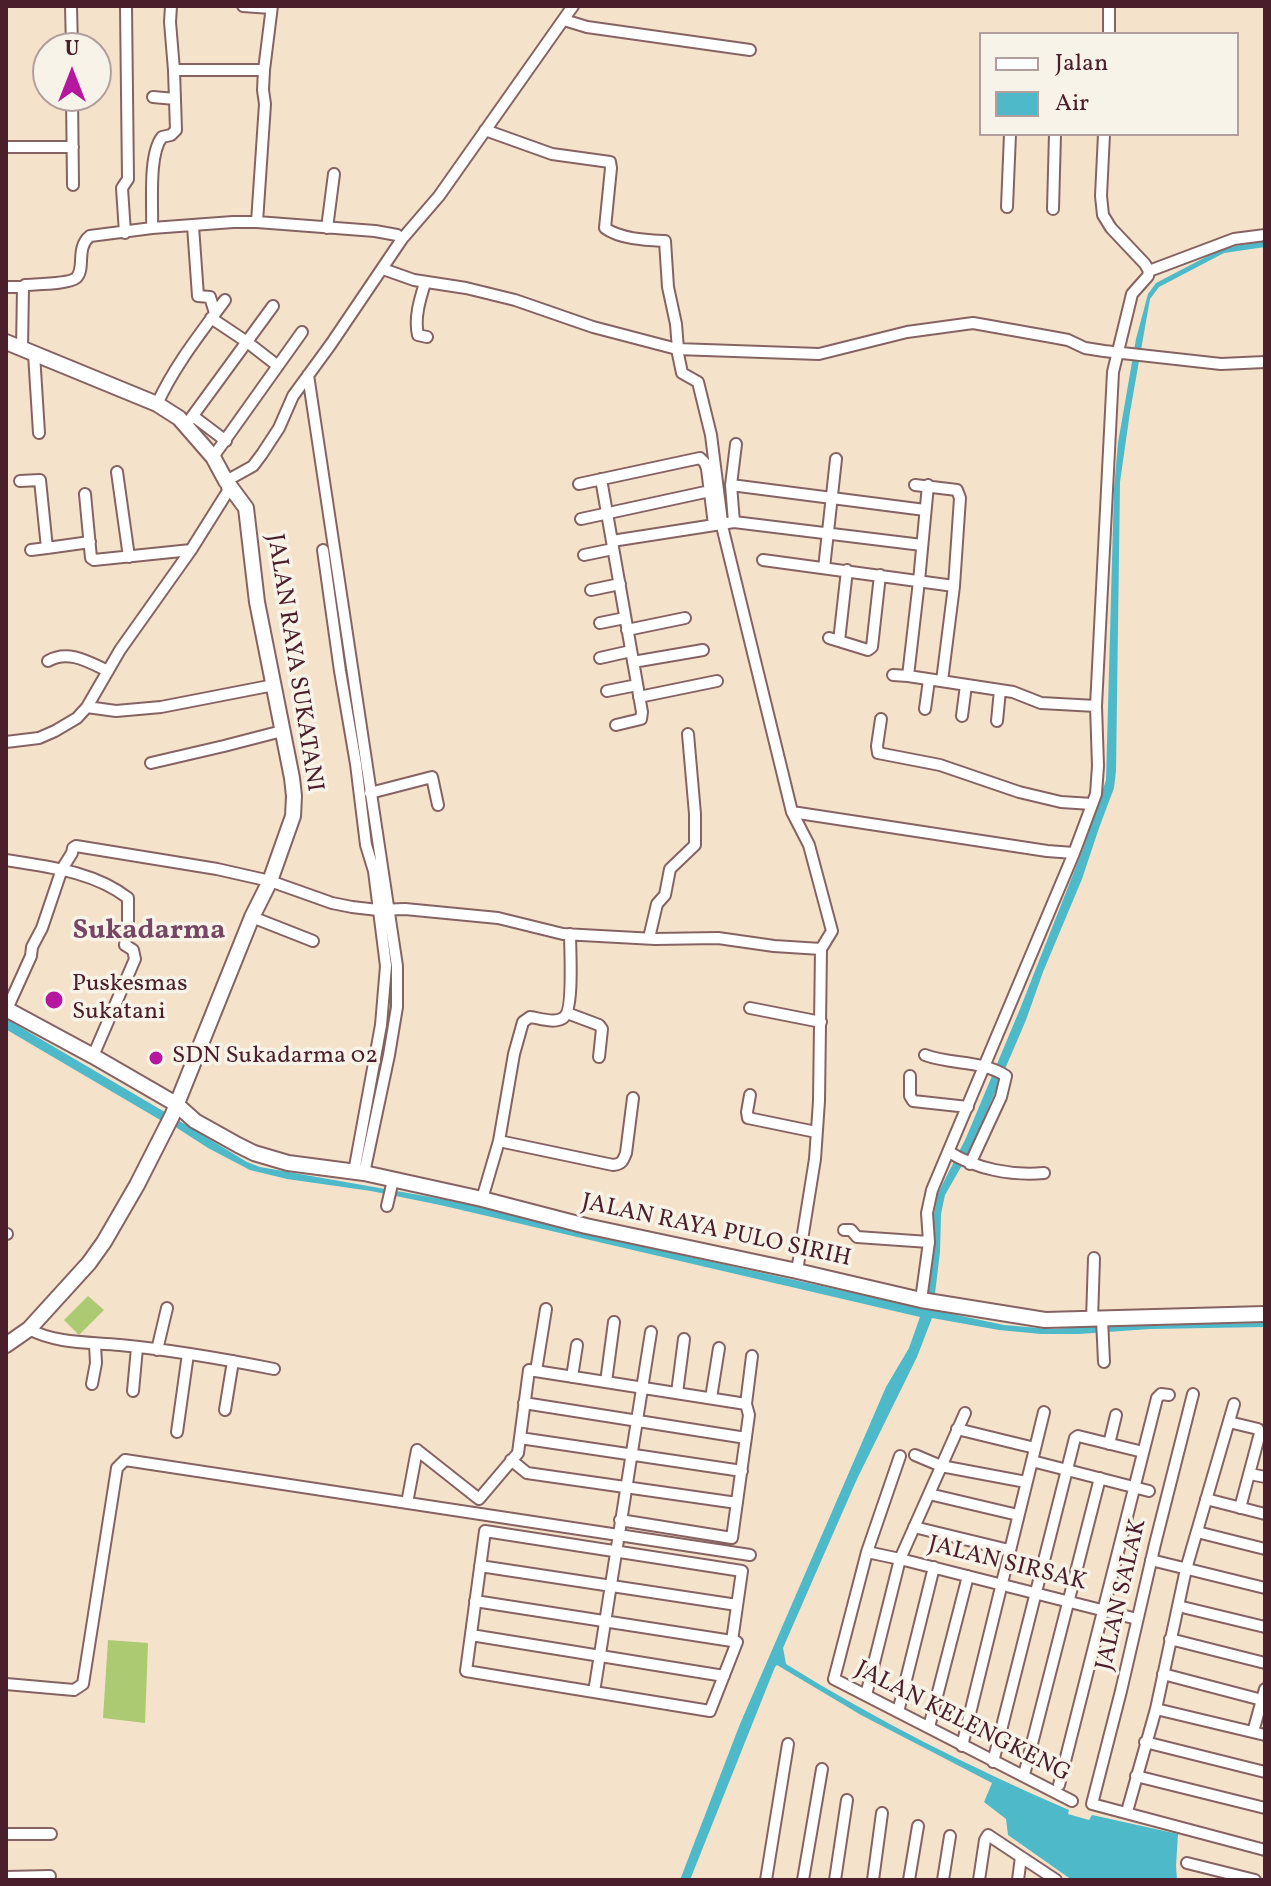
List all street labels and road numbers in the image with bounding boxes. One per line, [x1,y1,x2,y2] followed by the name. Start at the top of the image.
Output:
[258,532,328,794] street label: JALAN RAYA SUKATANI
[579,1189,853,1275] street label: JALAN RAYA PULO SIRIH
[1092,1516,1154,1674] street label: JALAN SALAK
[925,1531,1089,1599] street label: JALAN SIRSAK
[850,1656,1074,1790] street label: JALAN KELENGKENG

